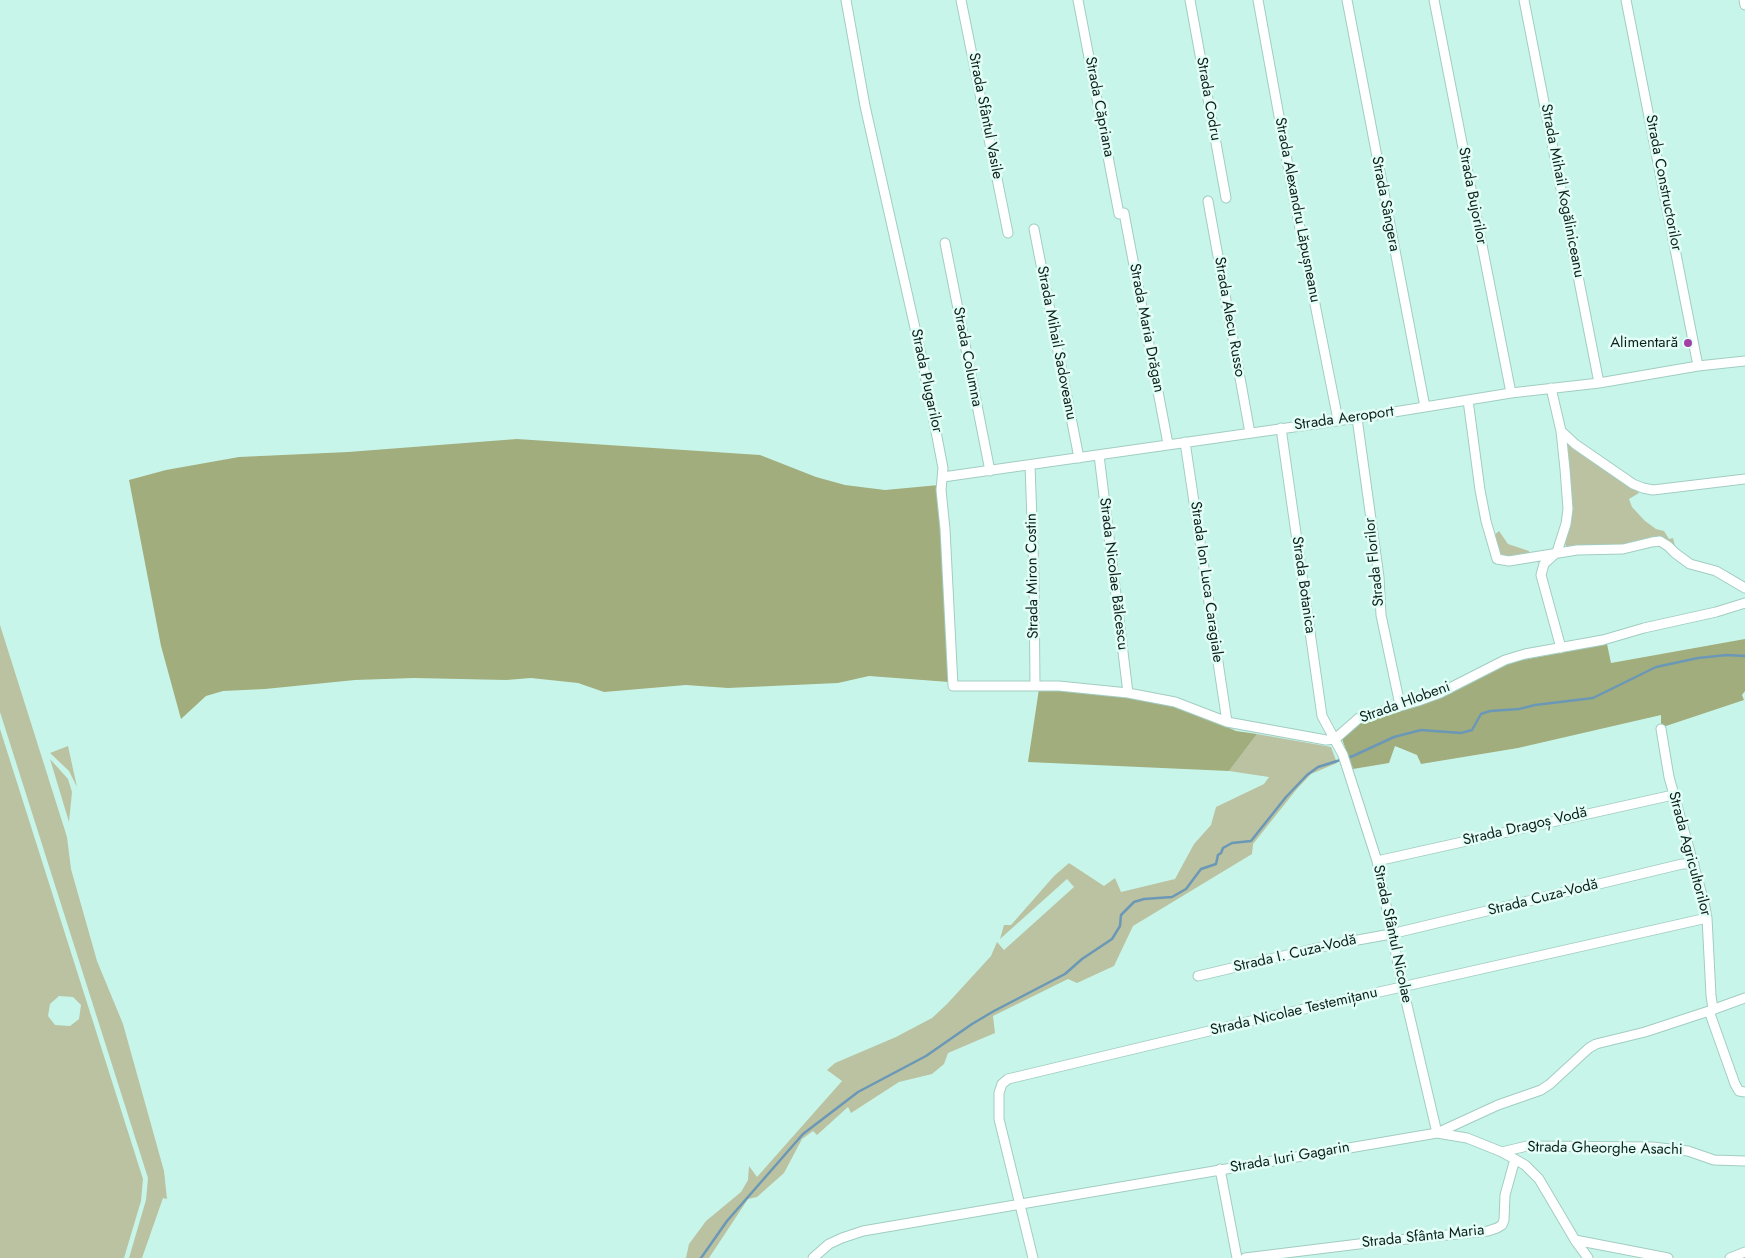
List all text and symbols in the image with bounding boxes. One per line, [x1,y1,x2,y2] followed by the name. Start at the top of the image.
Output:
[964,51,1006,181] street label: Strada Sfântul Vasile
[1080,55,1118,159] street label: Strada Căpriana
[1192,56,1224,142] street label: Strada Codru
[1536,103,1588,279] street label: Strada Mihail Kogăliniceanu
[1641,113,1685,253] street label: Strada Constructorilor
[1270,116,1324,304] street label: Strada Alexandru Lăpușneanu
[1454,146,1490,246] street label: Strada Bujorilor
[1367,155,1403,253] street label: Strada Sângera
[1210,256,1248,378] street label: Strada Alecu Russo
[1125,262,1167,394] street label: Strada Maria Drăgan
[1032,264,1080,422] street label: Strada Mihail Sadoveanu
[949,306,985,408] street label: Strada Columna
[906,327,946,435] street label: Strada Plugarilor
[1610,334,1678,352] place label: Alimentară
[1682,337,1694,349] marker: Alimentară
[1293,403,1395,435] street label: Strada Aeroport
[1095,497,1131,651] street label: Strada Nicolae Bălcescu
[1186,500,1226,664] street label: Strada Ion Luca Caragiale
[1023,513,1043,639] street label: Strada Miron Costin
[1361,517,1389,607] street label: Strada Florilor
[1287,535,1319,635] street label: Strada Botanica
[1357,678,1453,728] street label: Strada Hlobeni
[1664,790,1714,918] street label: Strada Agricultorilor
[1461,804,1589,850] street label: Strada Dragoș Vodă
[1369,863,1415,1005] street label: Strada Sfântul Nicolae
[1486,876,1600,920] street label: Strada Cuza-Vodă
[1232,931,1358,977] street label: Strada I. Cuza-Vodă
[1209,984,1379,1040] street label: Strada Nicolae Testemițanu
[1229,1139,1351,1177] street label: Strada Iuri Gagarin
[1527,1139,1683,1159] street label: Strada Gheorghe Asachi
[1361,1222,1485,1252] street label: Strada Sfânta Maria

